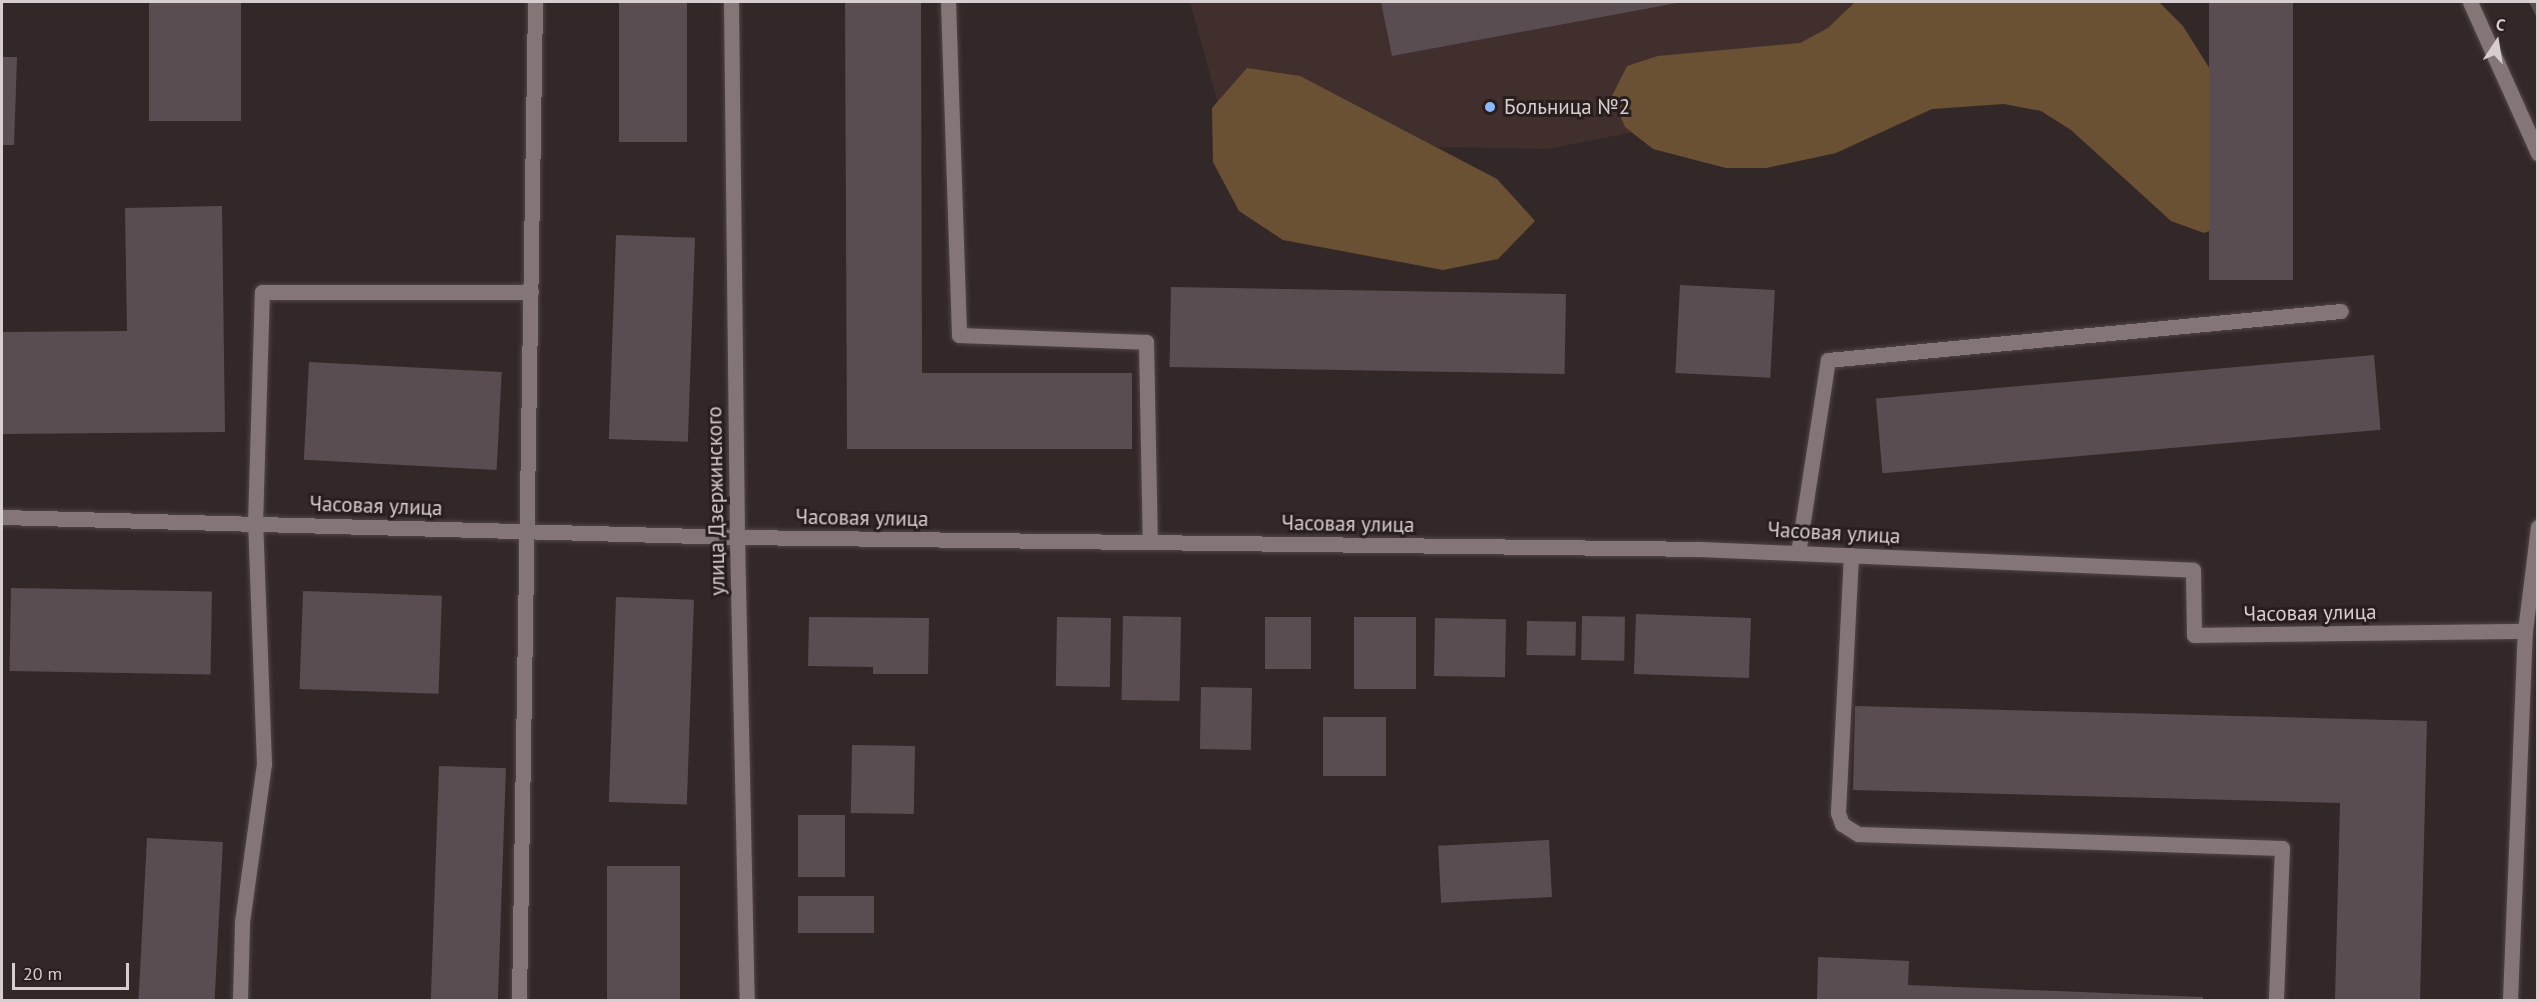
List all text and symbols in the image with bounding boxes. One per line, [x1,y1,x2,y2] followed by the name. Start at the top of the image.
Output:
[2467,12,2527,72] north arrow
[2494,14,2507,35] text: С
[1504,94,1630,120] place label: Больница №2
[1481,98,1499,116] marker: Больница №2
[702,406,730,596] street label: улица Дзержинского
[309,491,443,521] street label: Часовая улица
[795,504,929,532] street label: Часовая улица
[1281,510,1415,538] street label: Часовая улица
[1767,517,1901,549] street label: Часовая улица
[2243,599,2377,627] street label: Часовая улица
[15,951,132,989] scale bar
[23,962,62,985] text: 20 m

